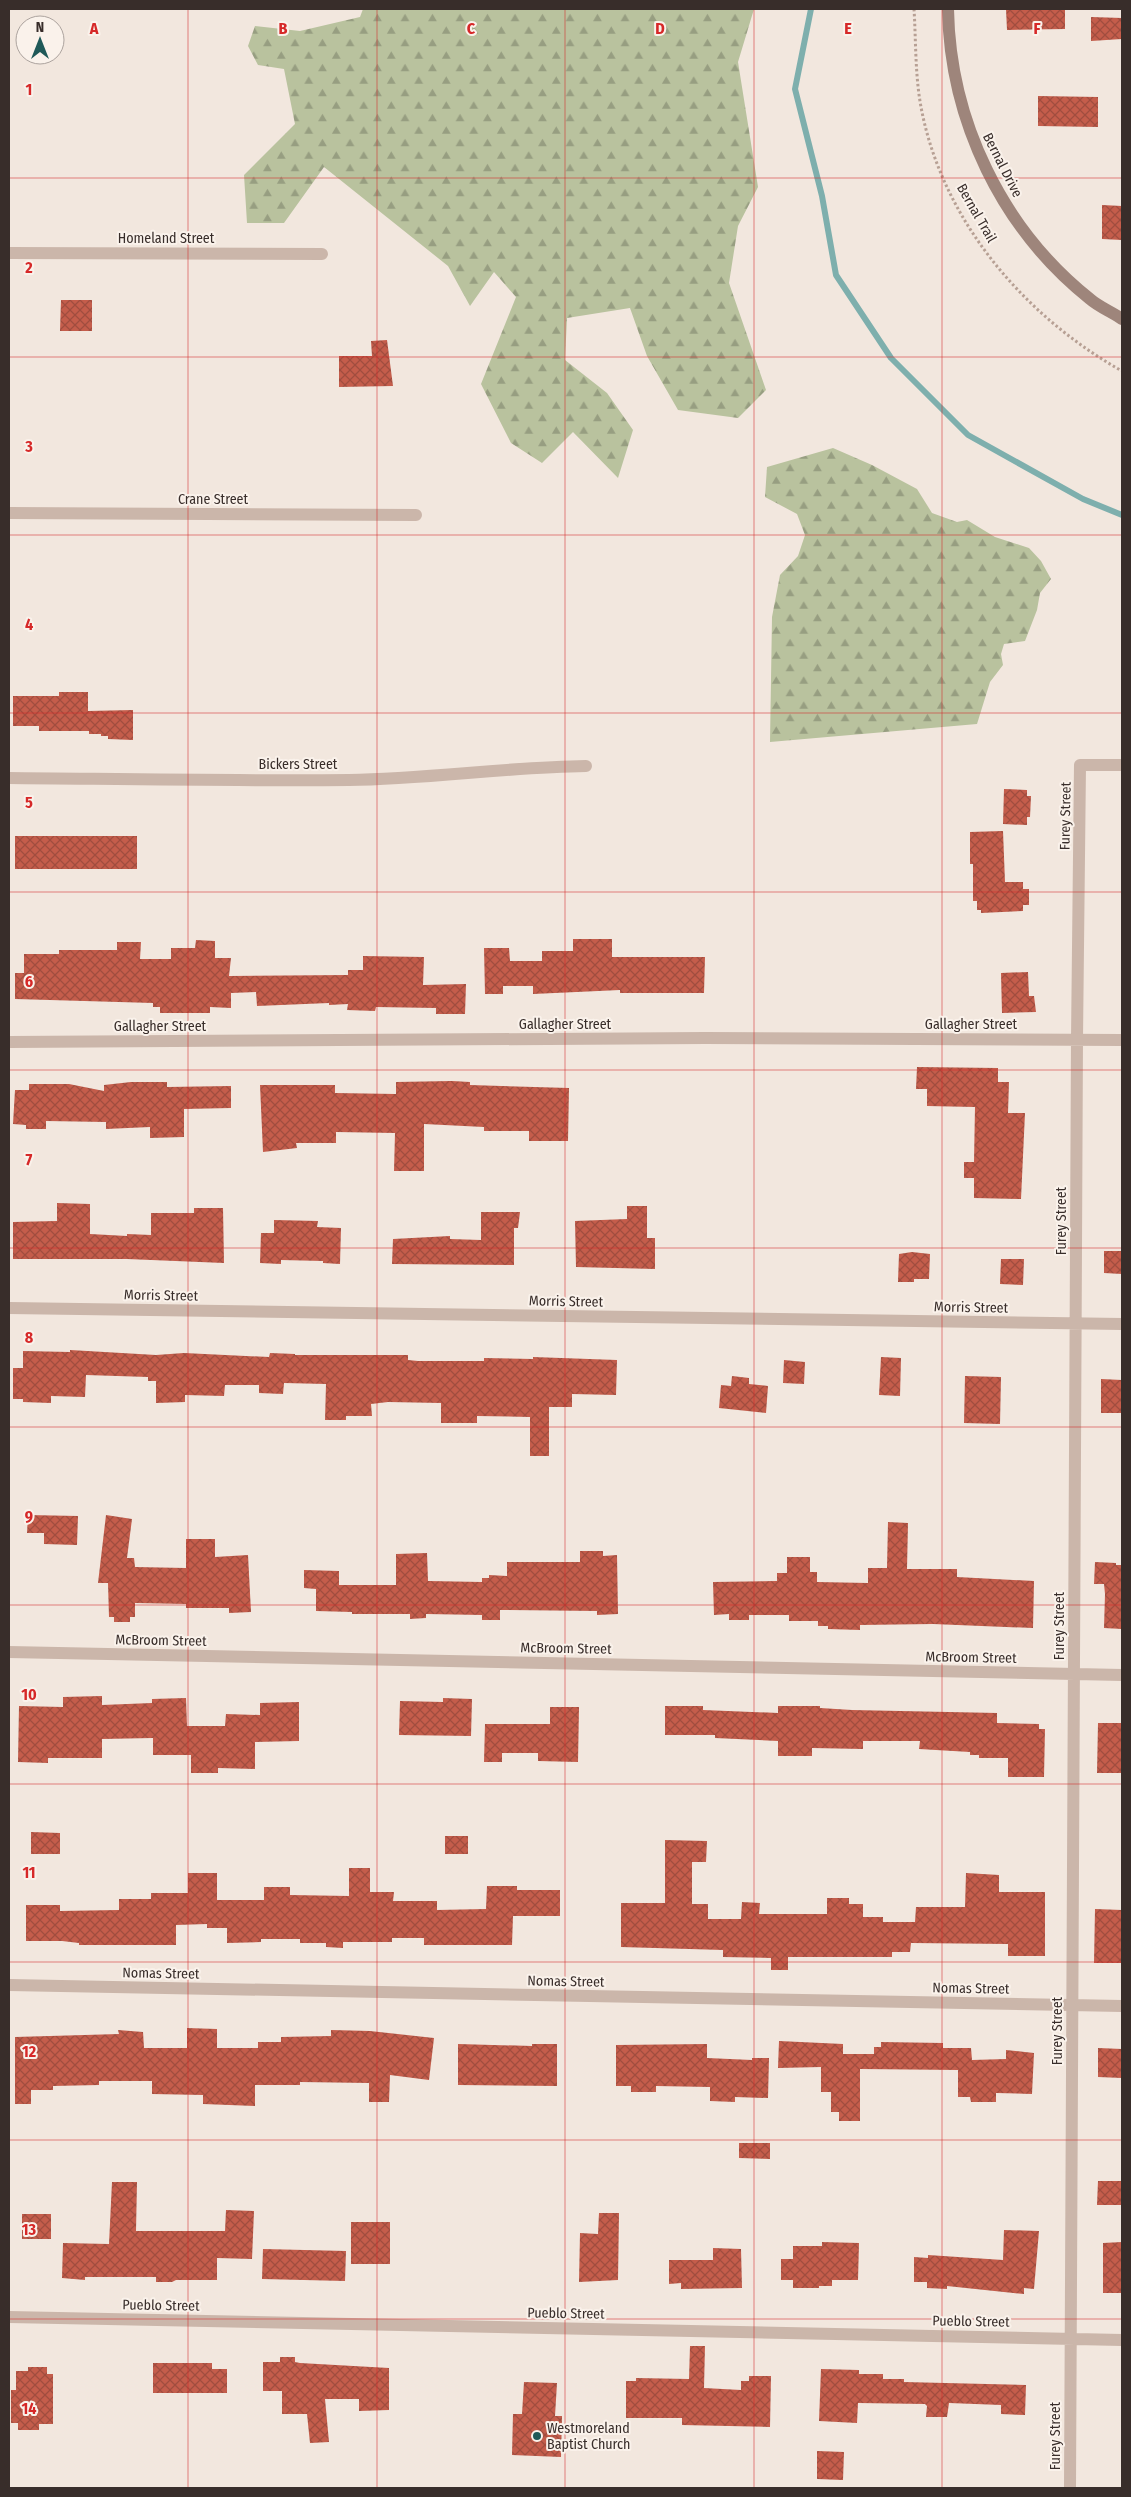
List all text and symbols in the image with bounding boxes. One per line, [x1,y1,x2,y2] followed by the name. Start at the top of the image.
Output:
[15,15,65,65] north arrow
[36,19,44,36] text: N
[89,19,99,38] text: A
[279,19,288,38] text: B
[467,19,476,38] text: C
[655,19,665,38] text: D
[844,19,852,38] text: E
[1033,19,1041,38] text: F
[26,80,32,99] text: 1
[979,130,1026,200] street label: Bernal Drive
[953,181,1000,246] street label: Bernal Trail
[118,230,215,247] street label: Homeland Street
[24,258,33,277] text: 2
[24,437,33,456] text: 3
[178,491,249,508] street label: Crane Street
[25,615,33,634] text: 4
[259,756,338,773] street label: Bickers Street
[1056,781,1075,850] street label: Furey Street
[25,793,33,812] text: 5
[25,972,33,991] text: 6
[519,1016,612,1033] street label: Gallagher Street
[925,1016,1018,1033] street label: Gallagher Street
[114,1018,207,1035] street label: Gallagher Street
[26,1150,33,1169] text: 7
[1053,1186,1070,1255] street label: Furey Street
[124,1286,199,1305] street label: Morris Street
[529,1292,604,1311] street label: Morris Street
[934,1298,1009,1317] street label: Morris Street
[25,1328,34,1347] text: 8
[25,1507,33,1526] text: 9
[1051,1591,1068,1660] street label: Furey Street
[115,1631,207,1650] street label: McBroom Street
[520,1639,612,1658] street label: McBroom Street
[925,1648,1017,1667] street label: McBroom Street
[21,1685,37,1704] text: 10
[22,1863,36,1882] text: 11
[122,1964,200,1983] street label: Nomas Street
[527,1972,605,1991] street label: Nomas Street
[932,1979,1010,1998] street label: Nomas Street
[1049,1996,1066,2065] street label: Furey Street
[22,2042,37,2061] text: 12
[22,2220,37,2239] text: 13
[122,2296,200,2315] street label: Pueblo Street
[527,2304,605,2323] street label: Pueblo Street
[932,2312,1010,2331] street label: Pueblo Street
[22,2399,37,2418] text: 14
[1047,2401,1064,2470] street label: Furey Street
[547,2420,630,2453] place label: Westmoreland Baptist Church
[531,2430,543,2442] marker: Westmoreland Baptist Church

